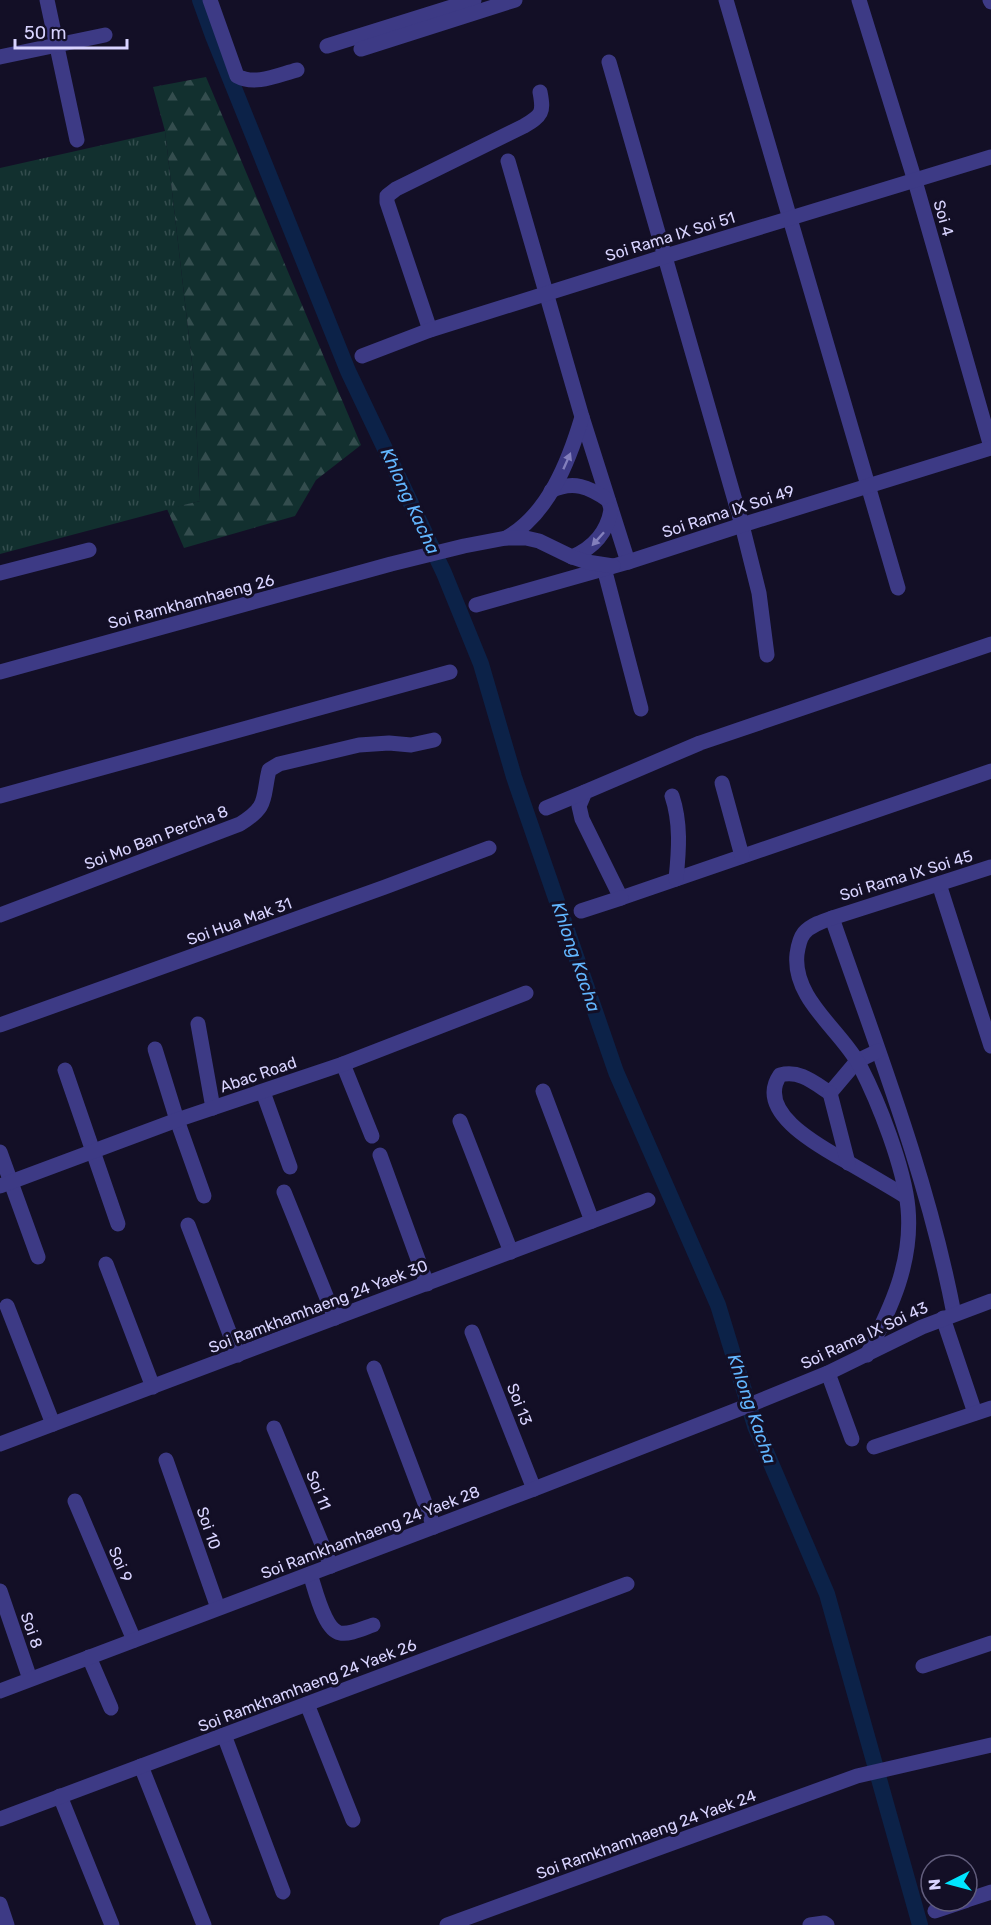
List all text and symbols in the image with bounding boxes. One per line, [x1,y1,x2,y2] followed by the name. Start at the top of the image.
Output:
[15,12,128,50] scale bar
[24,22,67,44] text: 50 m
[929,198,958,239] street label: Soi 4
[603,208,737,265] street label: Soi Rama IX Soi 51
[376,444,444,558] water label: Khlong Kacha
[562,451,572,469] one-way arrow
[660,481,797,542] street label: Soi Rama IX Soi 49
[591,531,605,546] one-way arrow
[106,570,277,633] street label: Soi Ramkhamhaeng 26
[82,801,231,874] street label: Soi Mo Ban Percha 8
[837,846,975,905] street label: Soi Rama IX Soi 45
[184,894,294,949] street label: Soi Hua Mak 31
[547,899,605,1015] water label: Khlong Kacha
[217,1053,299,1096] street label: Abac Road
[206,1256,430,1357] street label: Soi Ramkhamhaeng 24 Yaek 30
[798,1298,931,1373] street label: Soi Rama IX Soi 43
[723,1351,781,1467] water label: Khlong Kacha
[503,1381,536,1428] street label: Soi 13
[302,1468,335,1513] street label: Soi 11
[258,1482,482,1583] street label: Soi Ramkhamhaeng 24 Yaek 28
[192,1504,225,1552] street label: Soi 10
[105,1544,136,1585] street label: Soi 9
[17,1610,47,1651] street label: Soi 8
[195,1635,419,1736] street label: Soi Ramkhamhaeng 24 Yaek 26
[534,1786,759,1883] street label: Soi Ramkhamhaeng 24 Yaek 24
[919,1853,979,1913] north arrow
[925,1878,945,1891] text: N

